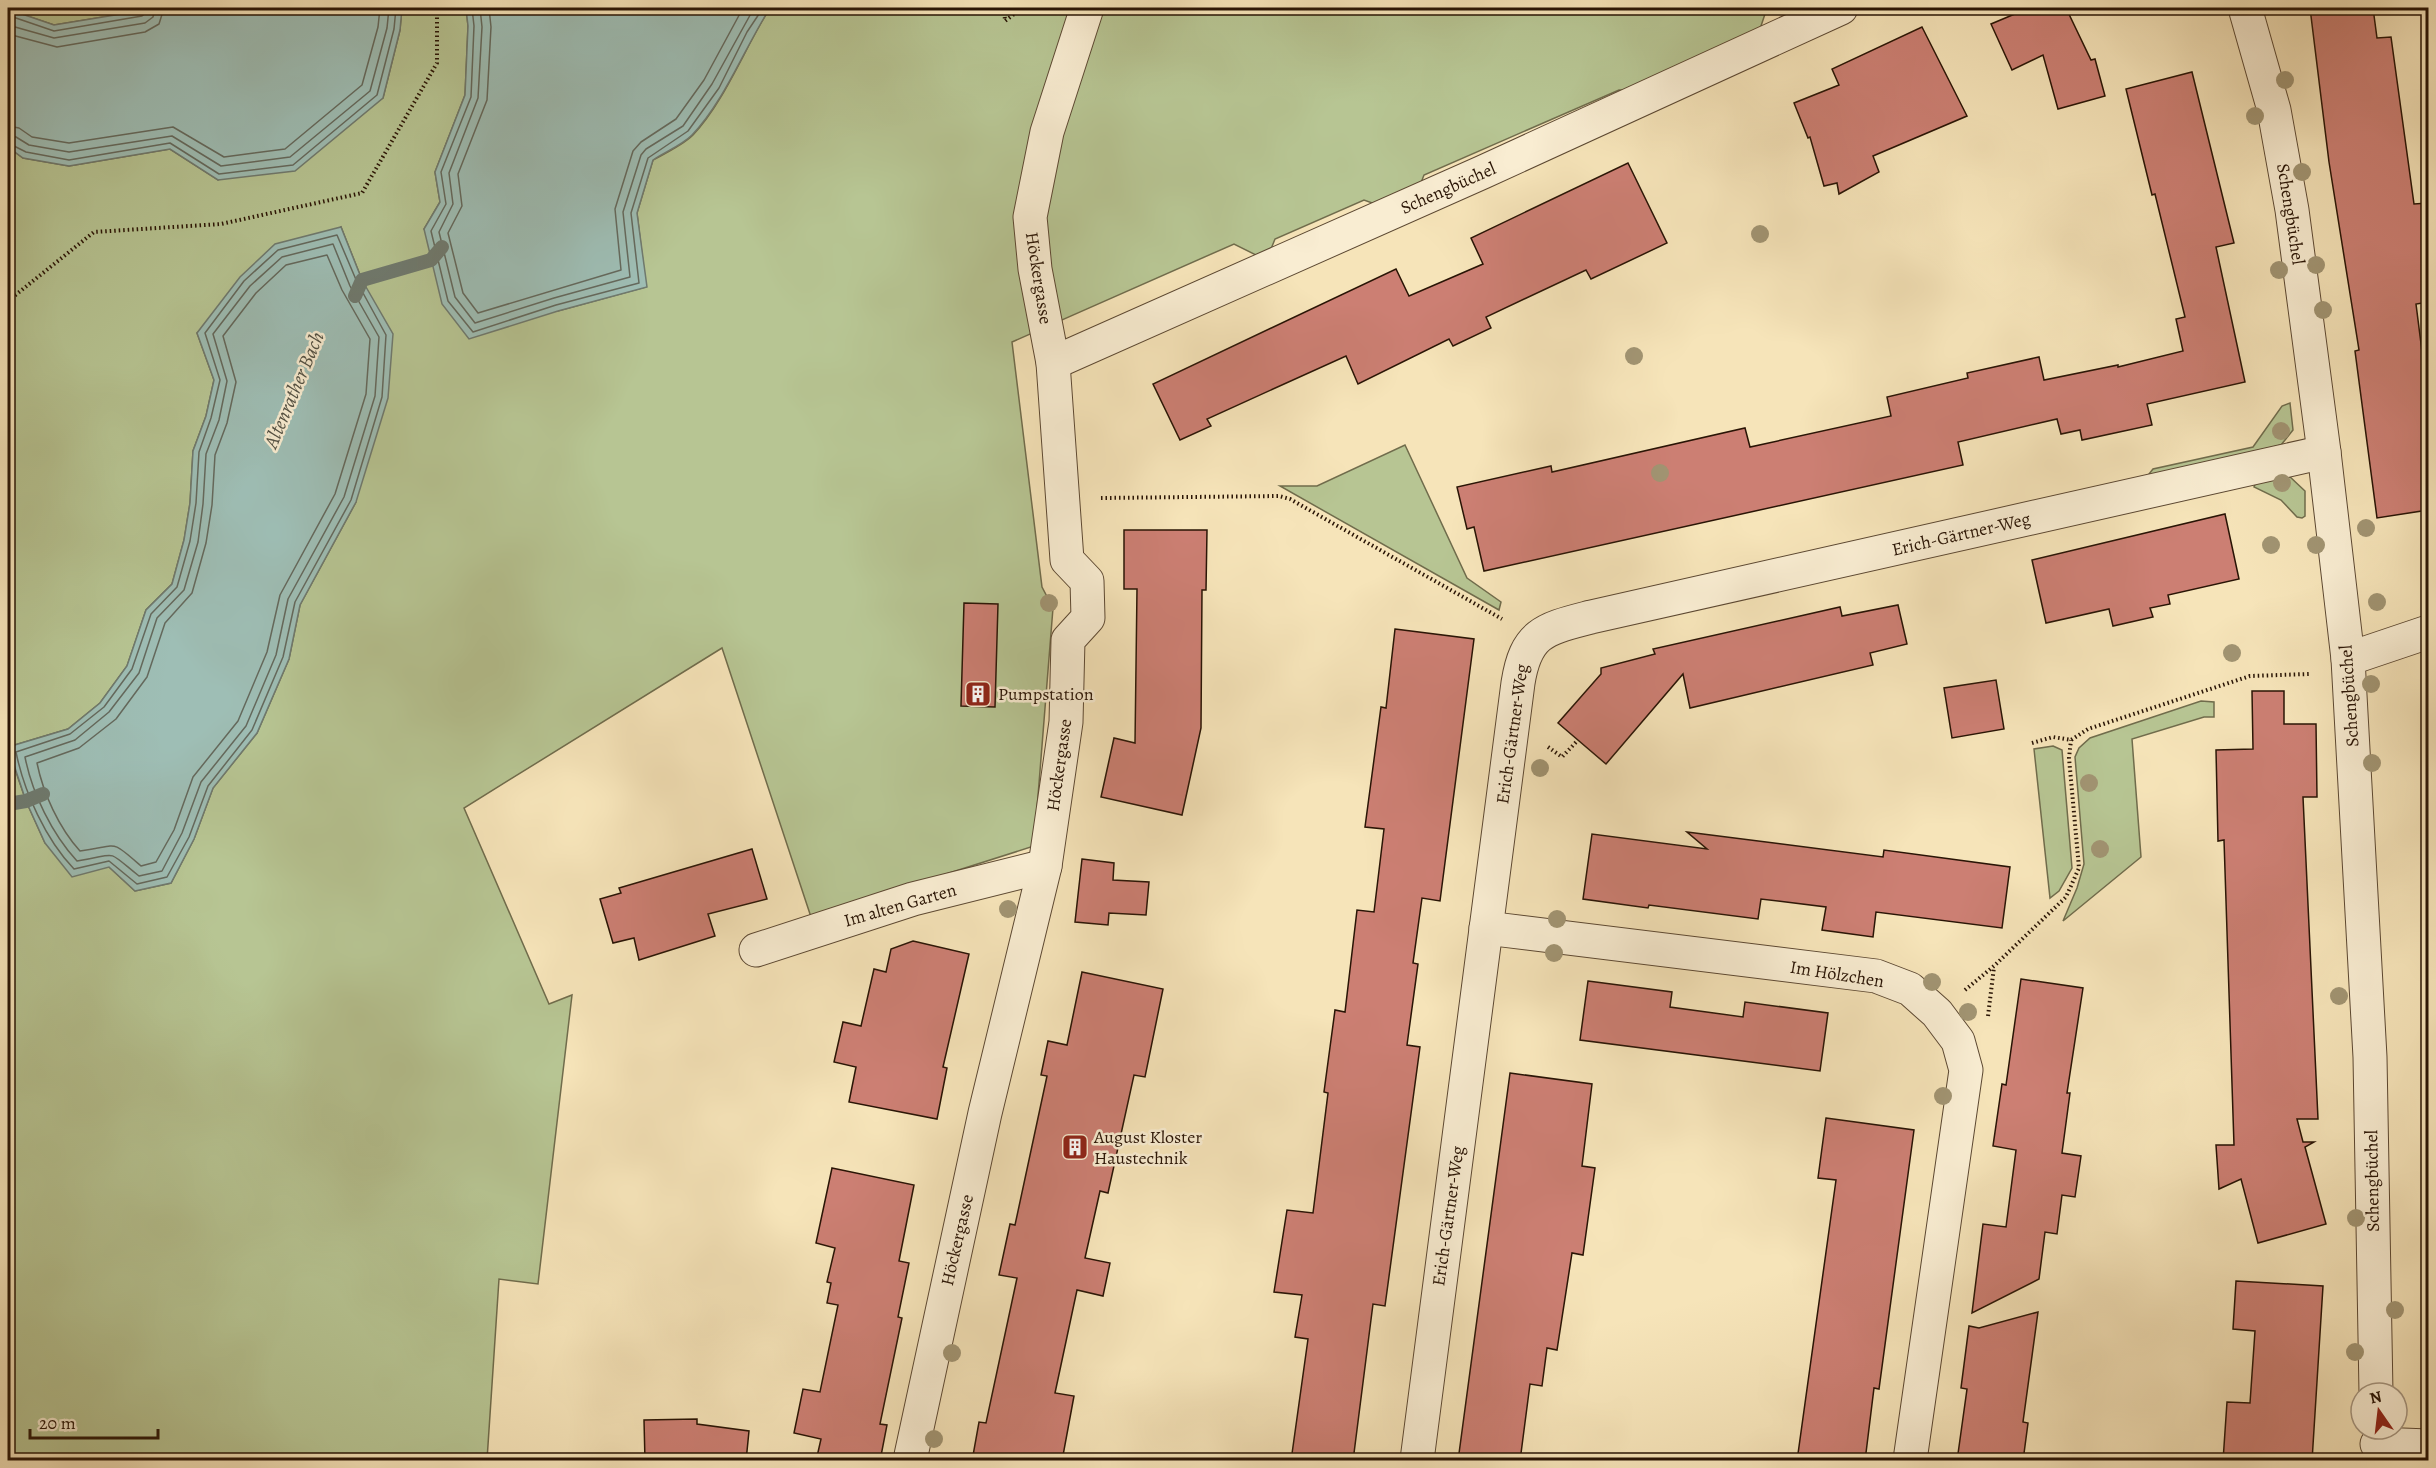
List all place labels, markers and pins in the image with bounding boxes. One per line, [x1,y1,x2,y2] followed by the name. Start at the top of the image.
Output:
[963,679,993,709] building icon: Pumpstation
[998,682,1094,706] place label: Pumpstation
[1093,1125,1202,1170] place label: August Kloster Haustechnik
[1060,1132,1090,1162] building icon: August Kloster Haustechnik

